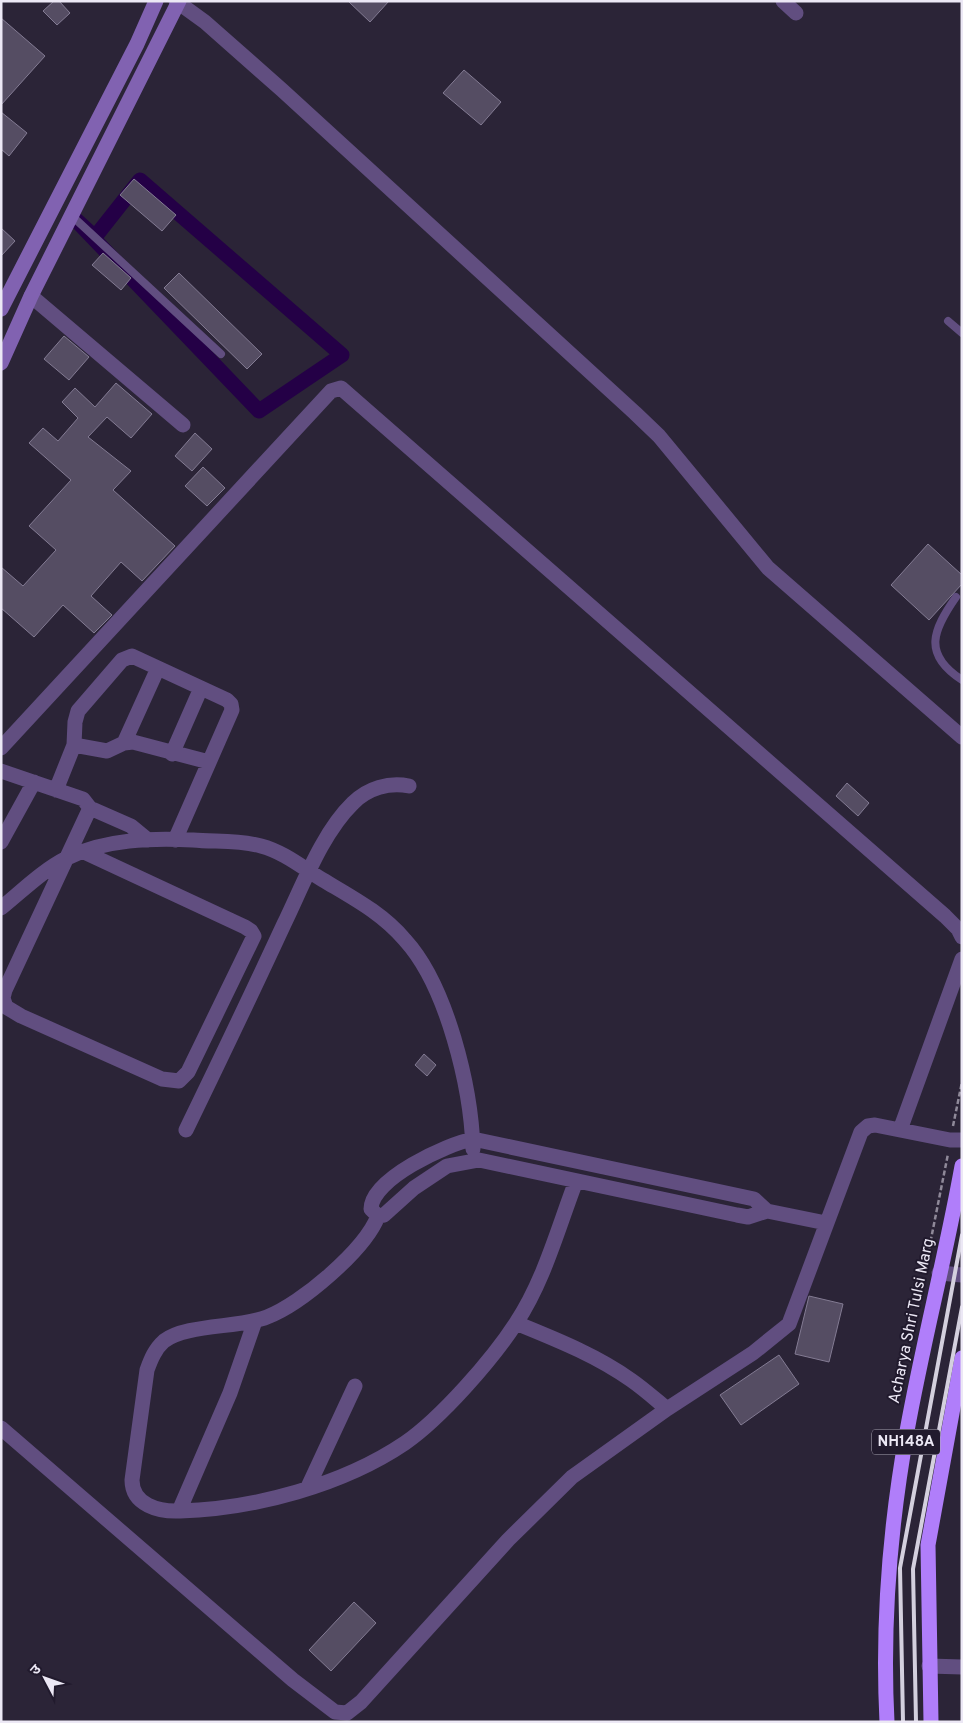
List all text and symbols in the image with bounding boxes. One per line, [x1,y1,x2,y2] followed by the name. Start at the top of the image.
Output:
[885,1237,939,1405] street label: Acharya Shri Tulsi Marg
[872,1430,940,1454] road number: NH148A
[20,1653,70,1703] north arrow
[27,1661,46,1679] text: उ

